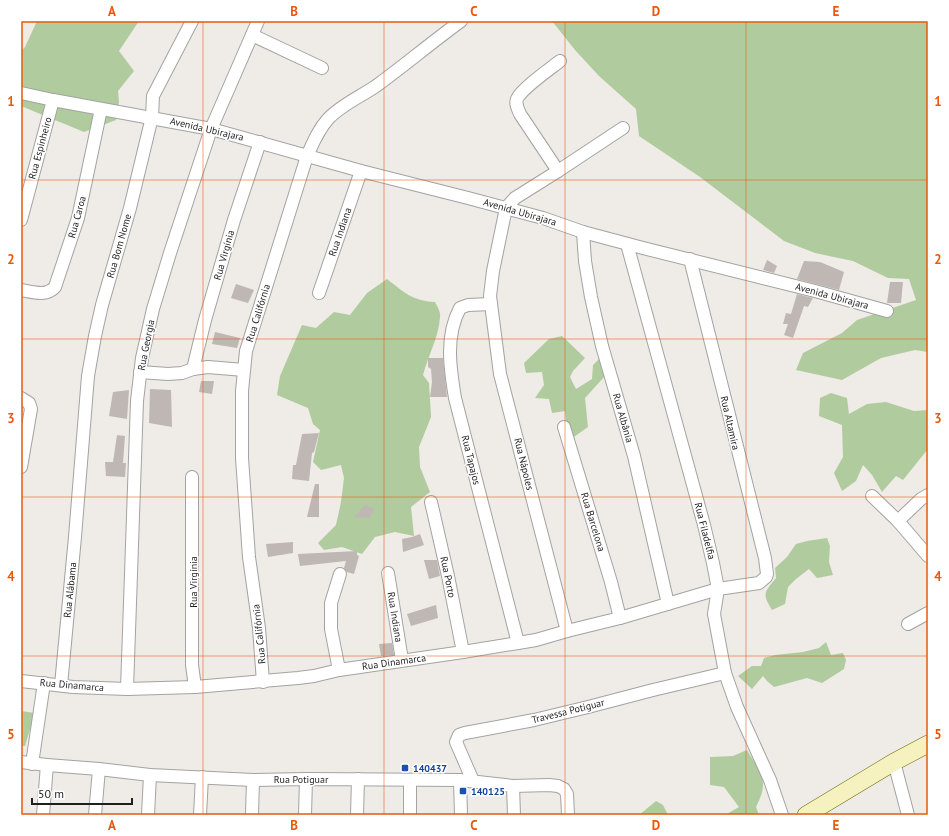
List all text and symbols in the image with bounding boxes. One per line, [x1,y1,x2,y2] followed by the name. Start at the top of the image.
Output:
[108,3,116,20] text: A
[290,3,298,20] text: B
[470,3,478,20] text: C
[652,3,660,20] text: D
[833,3,840,20] text: E
[7,93,15,110] text: 1
[934,93,942,110] text: 1
[169,114,245,144] street label: Avenida Ubirajara
[25,115,55,181] street label: Rua Espinheiro
[65,194,89,239] street label: Rua Caroa
[482,195,558,229] street label: Avenida Ubirajara
[326,206,354,258] street label: Rua Indiana
[104,212,134,280] street label: Rua Bom Nome
[211,228,237,282] street label: Rua Virgínia
[7,251,15,268] text: 2
[934,251,942,268] text: 2
[794,280,870,312] street label: Avenida Ubirajara
[243,282,273,344] street label: Rua Califórnia
[135,318,157,372] street label: Rua Georgia
[610,392,636,444] street label: Rua Albânia
[717,395,743,451] street label: Rua Altamira
[7,410,15,427] text: 3
[934,410,942,427] text: 3
[459,434,483,486] street label: Rua Tapajos
[511,436,537,492] street label: Rua Nápoles
[578,491,608,553] street label: Rua Barcelona
[692,501,718,561] street label: Rua Filadelfia
[437,555,459,599] street label: Rua Porto
[187,556,200,608] street label: Rua Virgínia
[61,562,79,618] street label: Rua Alábama
[7,568,15,585] text: 4
[934,568,942,585] text: 4
[385,591,405,643] street label: Rua Indiana
[249,603,269,664] street label: Rua Califórnia
[361,651,427,673] street label: Rua Dinamarca
[39,676,105,694] street label: Rua Dinamarca
[530,696,606,726] street label: Travessa Potiguar
[7,726,15,743] text: 5
[934,726,942,743] text: 5
[413,762,447,775] place label: 140437
[400,763,410,773] marker: 140437
[274,773,329,786] street label: Rua Potiguar
[32,780,132,806] scale bar
[471,785,505,798] place label: 140125
[38,786,64,801] text: 50 m
[458,786,468,796] marker: 140125
[108,817,116,834] text: A
[290,817,298,834] text: B
[470,817,478,834] text: C
[652,817,660,834] text: D
[833,817,840,834] text: E

